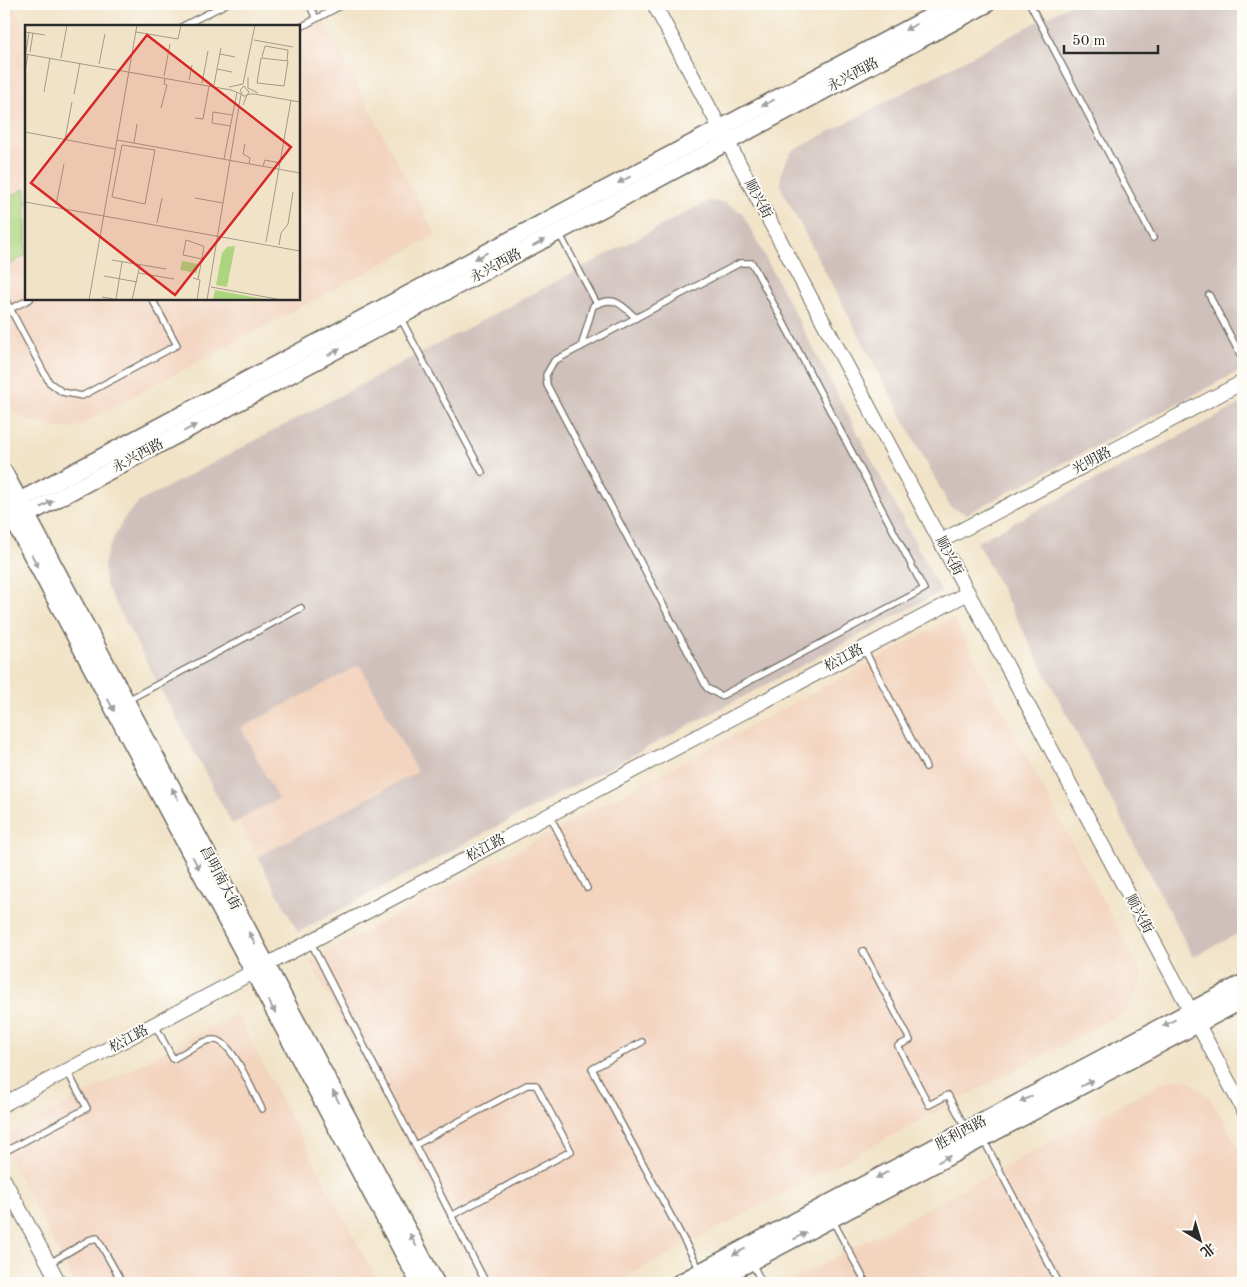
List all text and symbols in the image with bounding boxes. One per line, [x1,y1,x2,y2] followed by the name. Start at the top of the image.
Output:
[904,22,918,31] one-way arrow
[1064,22,1158,54] scale bar
[25,25,300,300] inset map
[1072,34,1106,49] text: 50 m
[825,55,881,94] street label: 永兴西路
[760,99,775,107] one-way arrow
[617,176,632,184] one-way arrow
[742,177,775,221] street label: 顺兴街
[532,239,547,247] one-way arrow
[468,246,524,285] street label: 永兴西路
[474,252,488,261] one-way arrow
[327,348,341,356] one-way arrow
[183,424,198,432] one-way arrow
[110,436,166,475] street label: 永兴西路
[1070,444,1114,477] street label: 光明路
[40,500,54,508] one-way arrow
[933,534,966,578] street label: 顺兴街
[31,554,39,568] one-way arrow
[822,641,866,674] street label: 松江路
[107,698,116,711] one-way arrow
[171,788,180,801] one-way arrow
[464,831,508,864] street label: 松江路
[197,843,243,912] street label: 昌明南大街
[192,856,200,871] one-way arrow
[1123,892,1156,936] street label: 顺兴街
[248,931,256,945] one-way arrow
[268,1000,276,1014] one-way arrow
[1162,1019,1177,1027] one-way arrow
[107,1022,151,1055] street label: 松江路
[1080,1079,1094,1087] one-way arrow
[332,1089,340,1104] one-way arrow
[1019,1095,1033,1103] one-way arrow
[933,1113,989,1152] street label: 胜利西路
[937,1155,950,1164] one-way arrow
[875,1171,890,1179] one-way arrow
[1174,1214,1224,1264] north arrow
[793,1232,808,1240] one-way arrow
[409,1233,417,1247] one-way arrow
[1198,1240,1218,1260] text: 北
[732,1247,746,1256] one-way arrow

